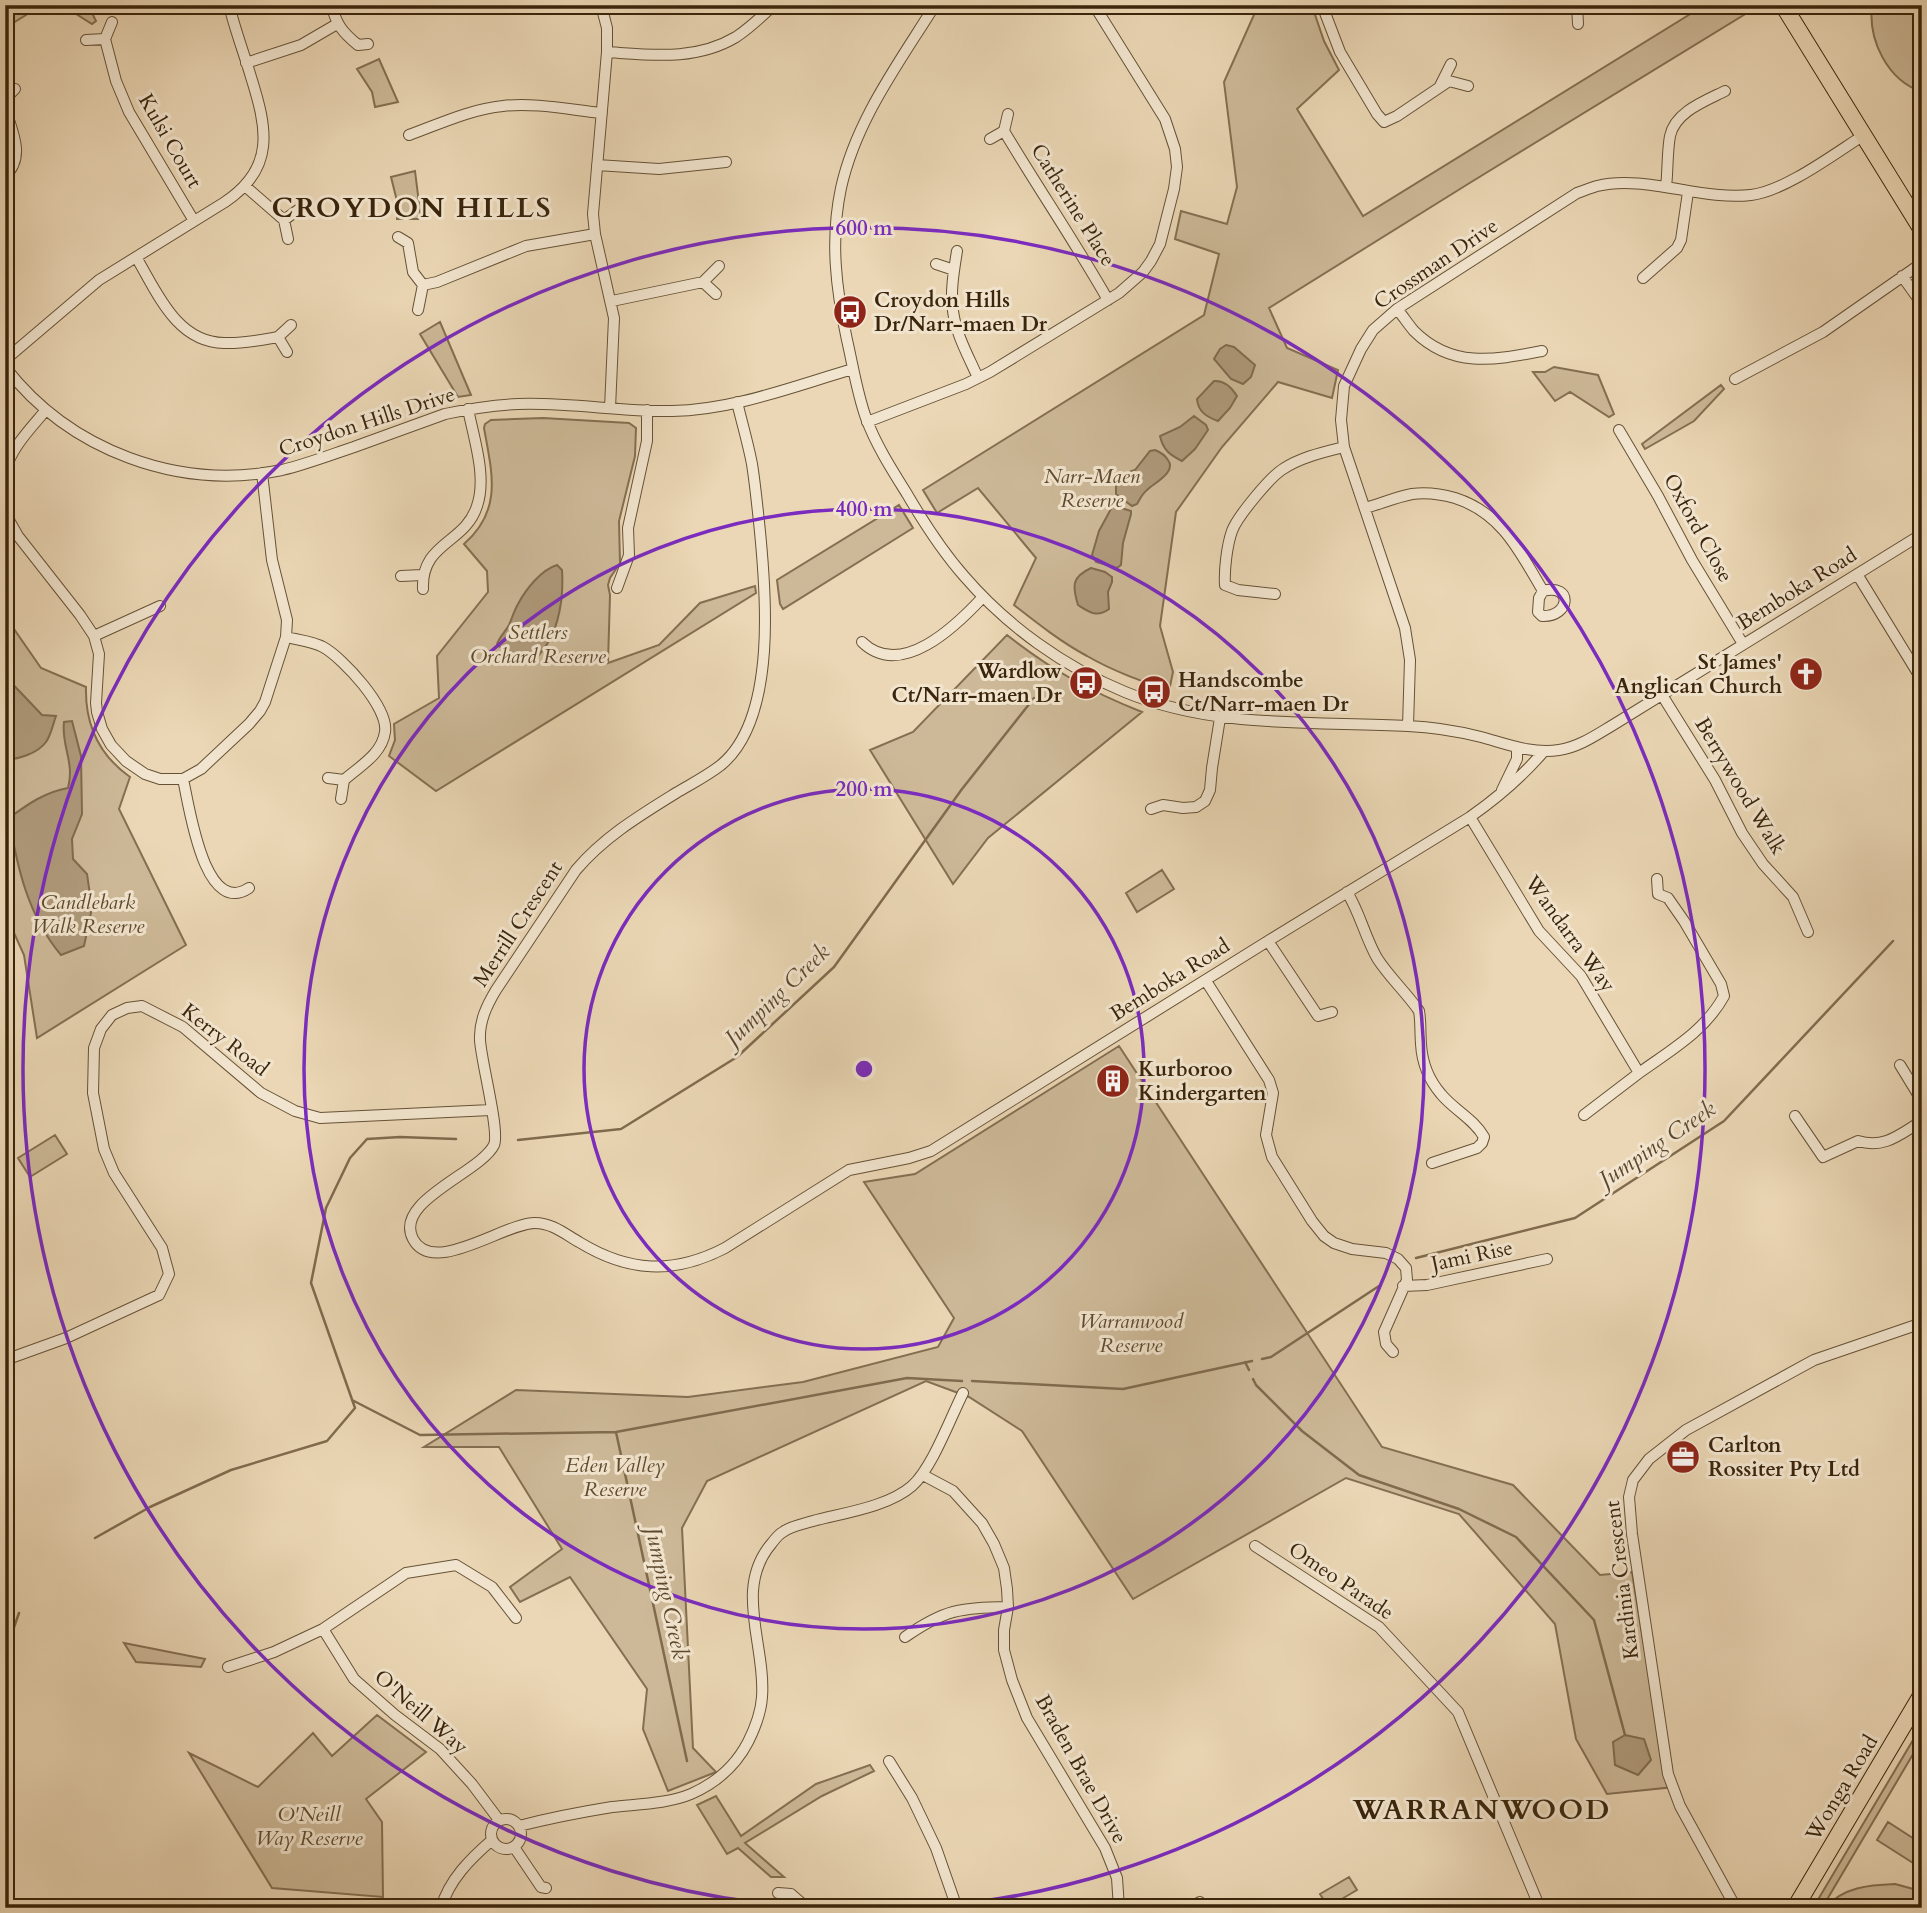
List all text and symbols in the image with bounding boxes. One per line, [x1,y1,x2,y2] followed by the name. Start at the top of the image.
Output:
[131,89,209,194] street label: Kulsi Court
[1024,138,1122,272] street label: Catherine Place
[271,189,553,227] district label: CROYDON HILLS
[1368,212,1504,316] street label: Crossman Drive
[835,214,893,243] text: 600 m
[874,286,1048,339] place label: Croydon Hills Dr/Narr-maen Dr
[831,293,869,331] bus stop icon: Croydon Hills Dr/Narr-maen Dr
[275,380,459,464] street label: Croydon Hills Drive
[1044,462,1141,515] park label: Narr-Maen Reserve
[1656,468,1740,588] street label: Oxford Close
[835,495,893,524] text: 400 m
[1732,541,1862,637] street label: Bemboka Road
[470,618,607,671] park label: Settlers Orchard Reserve
[1615,648,1782,701] place label: St James' Anglican Church
[1787,655,1825,693] church icon: St James' Anglican Church
[891,657,1063,710] place label: Wardlow Ct/Narr-maen Dr
[1067,664,1105,702] bus stop icon: Wardlow Ct/Narr-maen Dr
[1178,666,1349,719] place label: Handscombe Ct/Narr-maen Dr
[1135,673,1173,711] bus stop icon: Handscombe Ct/Narr-maen Dr
[1688,712,1793,861] street label: Berrywood Walk
[835,775,893,804] text: 200 m
[466,855,570,993] street label: Merrill Crescent
[1517,869,1622,998] street label: Wandarra Way
[32,888,145,941] park label: Candlebark Walk Reserve
[1105,932,1235,1028] street label: Bemboka Road
[714,936,837,1057] water label: Jumping Creek
[175,997,275,1083] street label: Kerry Road
[1138,1055,1267,1108] place label: Kurboroo Kindergarten
[852,1057,876,1081] centre of rings
[1094,1062,1132,1100] building icon: Kurboroo Kindergarten
[1588,1093,1722,1197] water label: Jumping Creek
[1426,1233,1515,1279] street label: Jami Rise
[1079,1307,1184,1360] park label: Warranwood Reserve
[1708,1431,1860,1484] place label: Carlton Rossiter Pty Ltd
[1664,1438,1702,1476] office icon: Carlton Rossiter Pty Ltd
[565,1451,665,1504] park label: Eden Valley Reserve
[1598,1498,1646,1661] street label: Kardinia Crescent
[637,1519,696,1663] water label: Jumping Creek
[1283,1535,1399,1627] street label: Omeo Parade
[368,1663,474,1761] street label: O'Neill Way
[1028,1689,1134,1849] street label: Braden Brae Drive
[1798,1729,1885,1847] street label: Wonga Road
[1352,1791,1611,1829] district label: WARRANWOOD
[255,1800,363,1853] park label: O'Neill Way Reserve

